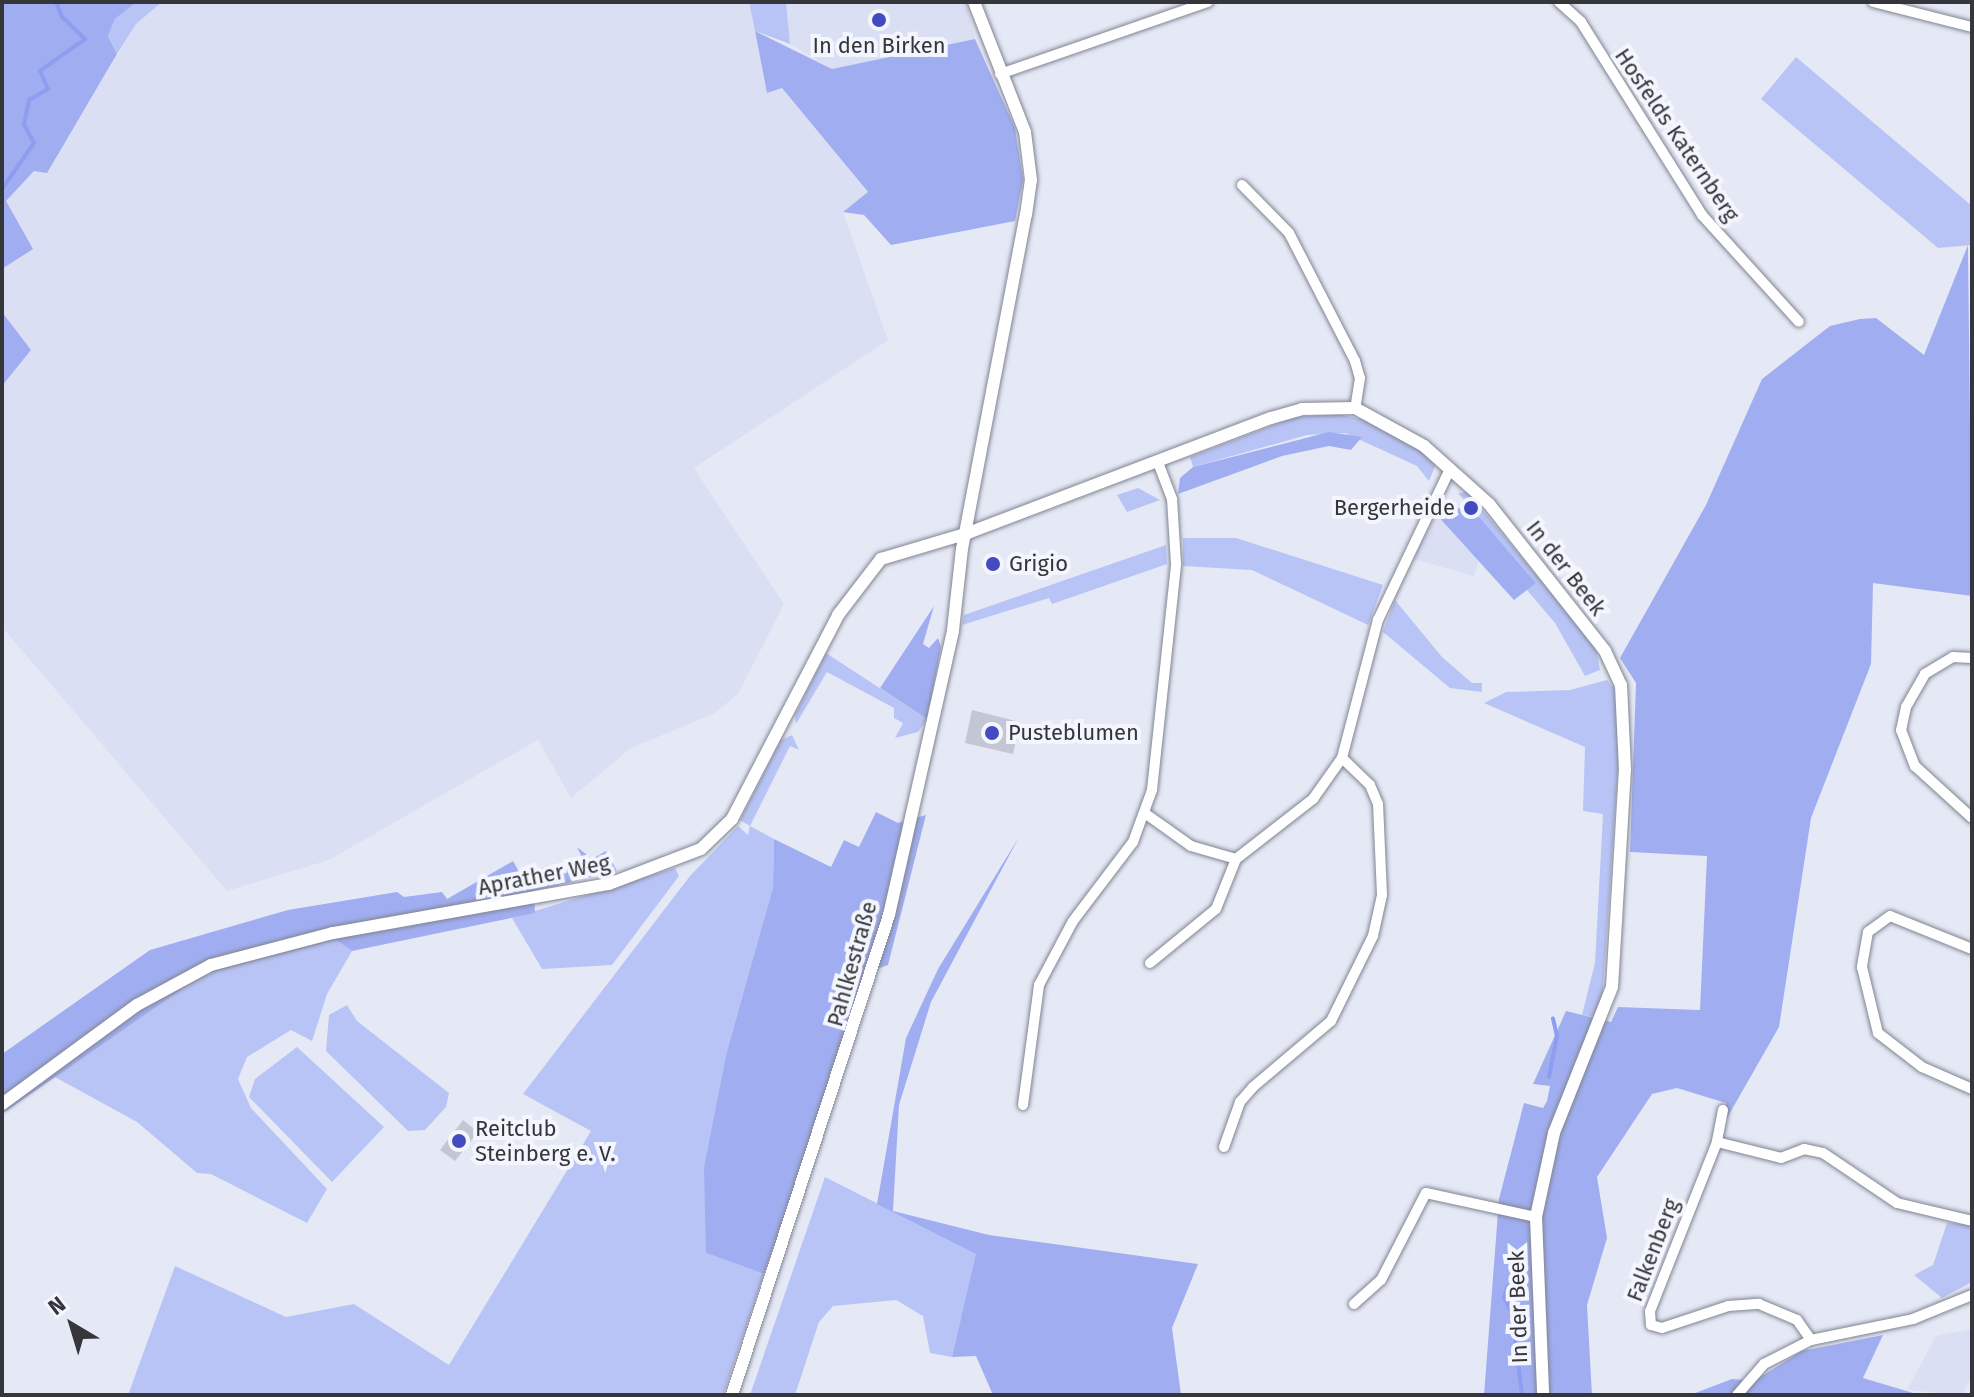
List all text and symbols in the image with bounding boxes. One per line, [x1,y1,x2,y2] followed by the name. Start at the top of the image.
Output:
[870,11,888,29] marker: In den Birken
[812,33,946,59] place label: In den Birken
[1609,43,1745,227] street label: Hosfelds Katernberg
[1334,495,1455,521] place label: Bergerheide
[1462,499,1480,517] marker: Bergerheide
[1521,515,1611,621] street label: In der Beek
[1009,551,1068,577] place label: Grigio
[984,555,1002,573] marker: Grigio
[1008,720,1139,746] place label: Pusteblumen
[983,724,1001,742] marker: Pusteblumen
[476,849,612,901] street label: Aprather Weg
[822,898,882,1030] street label: Pahlkestraße
[475,1115,615,1166] place label: Reitclub Steinberg e. V.
[450,1132,468,1150] marker: Reitclub Steinberg e. V.
[1621,1195,1685,1305] street label: Falkenberg
[1503,1250,1533,1364] street label: In der Beek
[32,1285,112,1365] north arrow
[43,1291,71,1321] text: N

